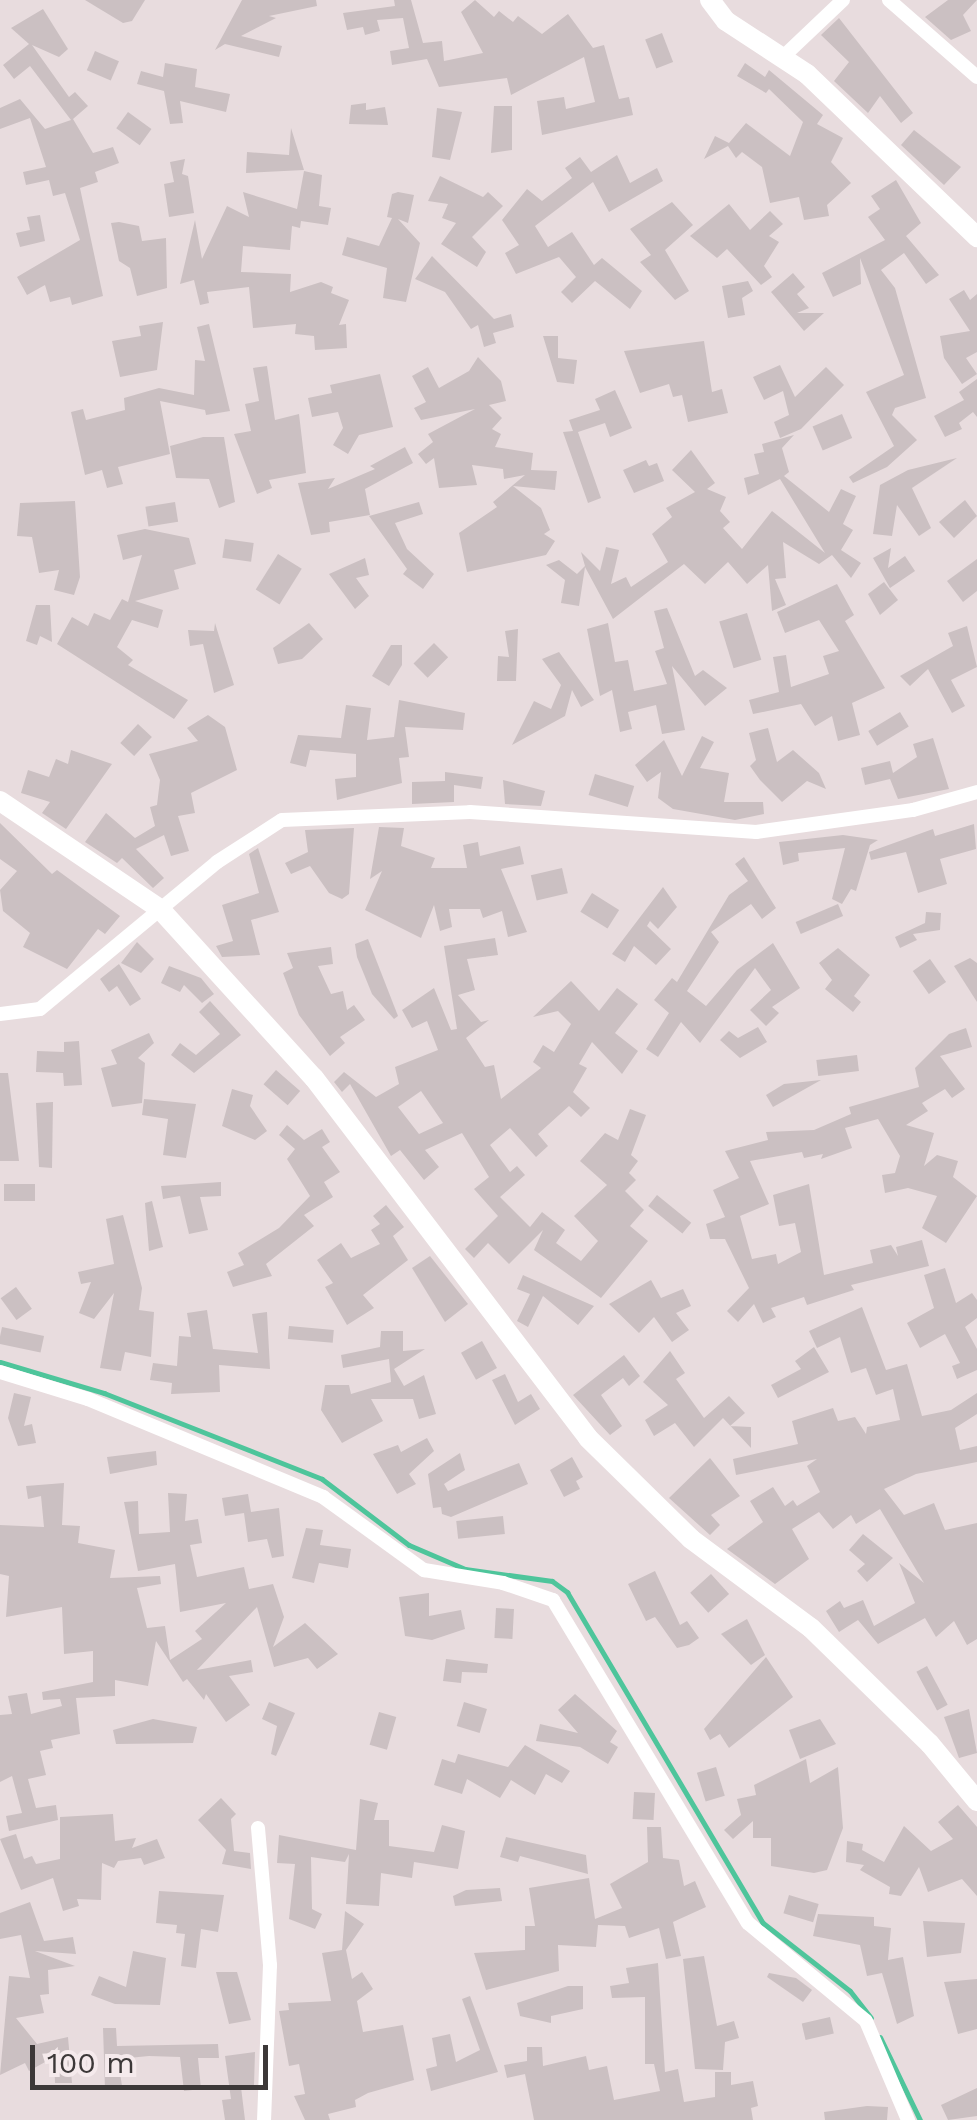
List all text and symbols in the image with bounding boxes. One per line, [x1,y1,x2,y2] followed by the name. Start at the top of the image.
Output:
[35,2025,272,2087] scale bar
[47,2045,135,2080] text: 100 m

